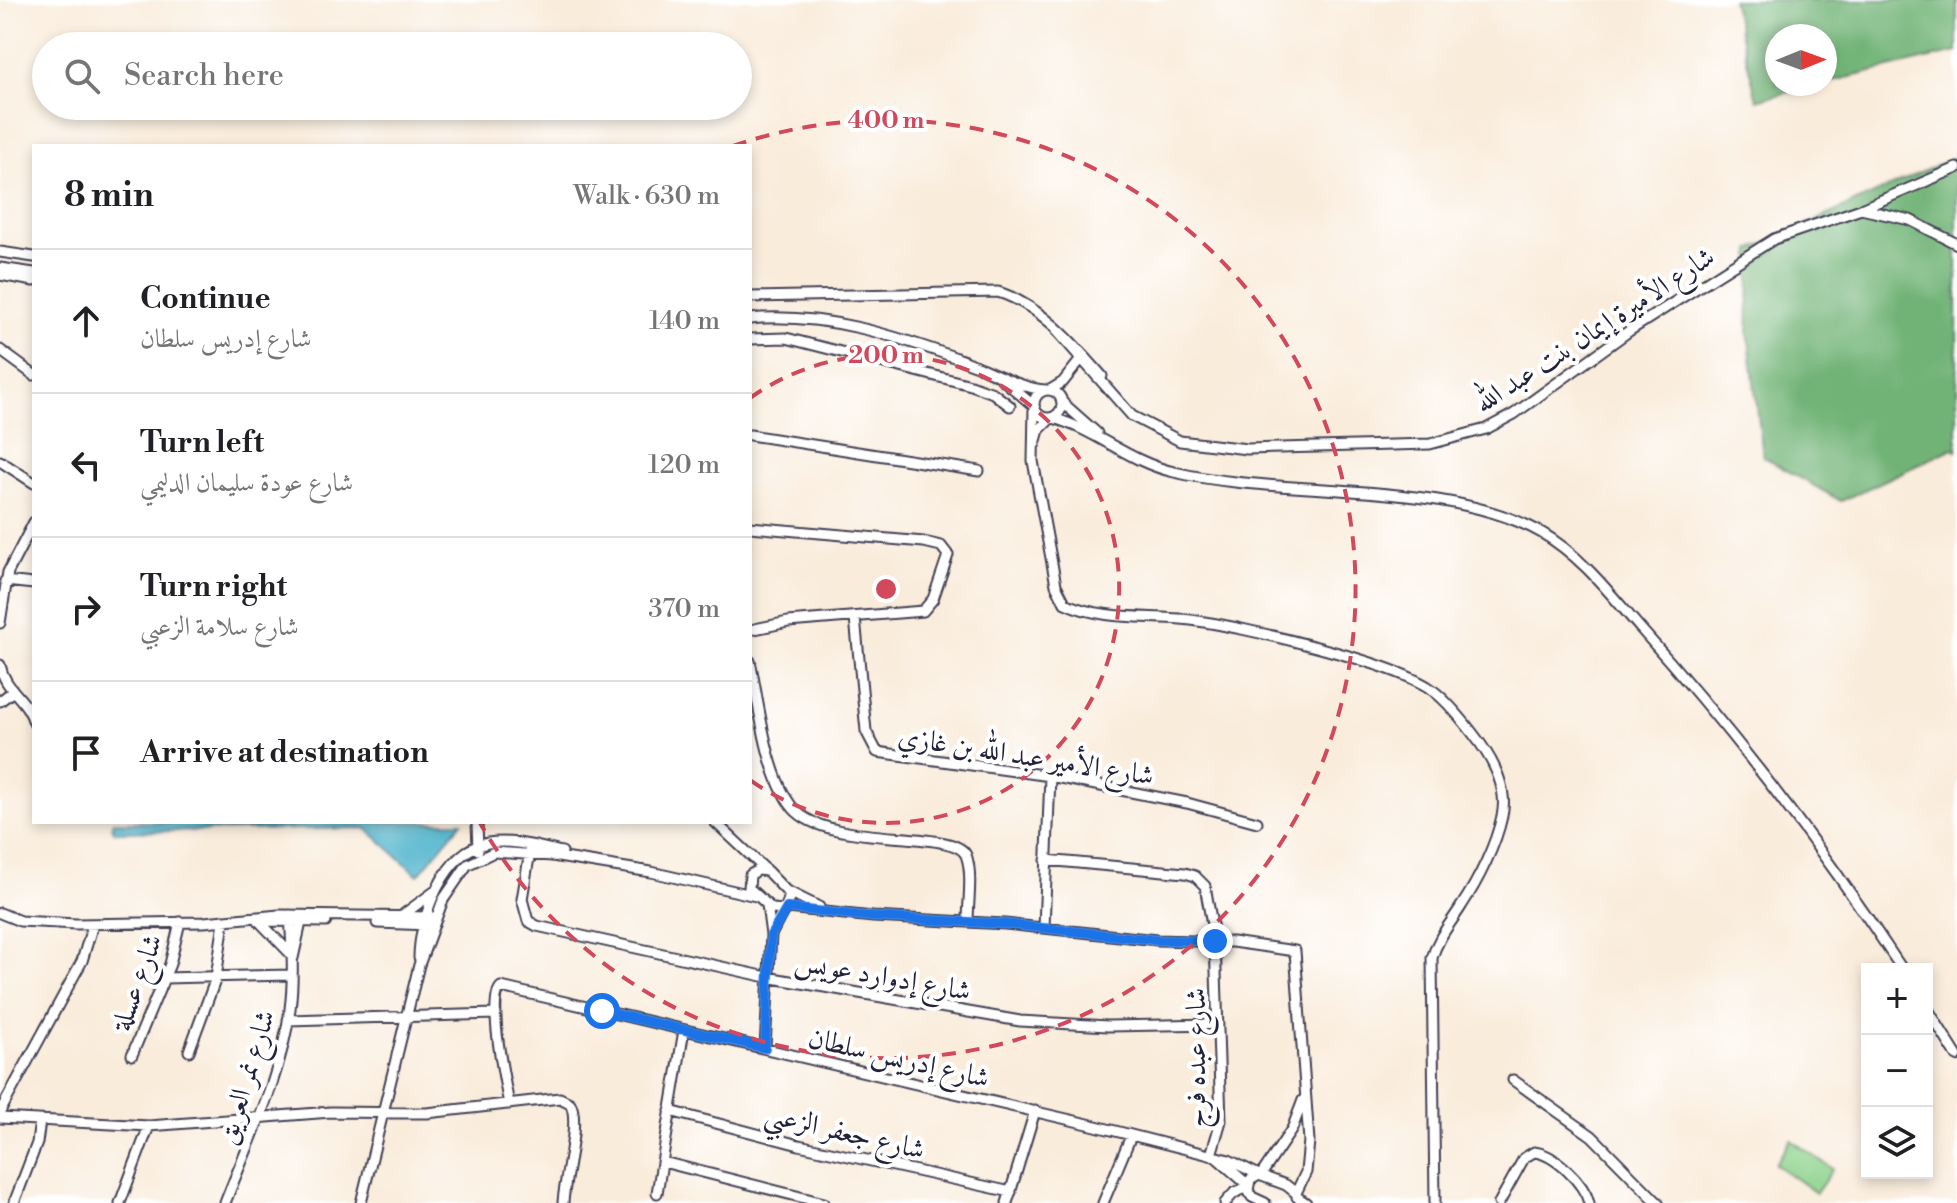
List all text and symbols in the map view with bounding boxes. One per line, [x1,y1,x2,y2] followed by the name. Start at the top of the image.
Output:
[1765,24,1837,96] north arrow
[32,32,752,120] search box
[60,54,104,98] icon: search
[124,57,284,95] text: Search here
[848,106,924,136] text: 400 m
[64,175,154,217] text: 8 min
[573,180,720,212] text: Walk · 630 m
[1465,235,1724,425] street label: شارع الأميرة إيمان بنت عبد الله
[140,280,271,318] text: Continue
[64,299,108,343] icon: ahead
[649,305,720,337] text: 140 m
[140,323,311,355] text: شارع إدريس سلطان
[848,341,924,371] text: 200 m
[140,424,264,462] text: Turn left
[64,443,108,487] icon: left
[648,449,720,481] text: 120 m
[140,467,353,499] text: شارع عودة سليمان الدليمي
[140,568,287,606] text: Turn right
[872,575,900,603] centre of rings
[64,587,108,631] icon: right
[648,593,720,625] text: 370 m
[140,611,299,643] text: شارع سلامة الزعبي
[895,714,1157,799] street label: شارع الأمير عبد الله بن غازي
[64,731,108,775] icon: arrive
[140,734,429,772] text: Arrive at destination
[1197,923,1233,959] route end
[103,929,176,1039] street label: شارع عسلة
[791,944,974,1014] street label: شارع إدوارد عويس
[1861,963,1933,1179] map controls
[1861,963,1933,1035] button: +
[1179,988,1221,1128] street label: شارع عبده فرج
[584,993,620,1029] route start
[209,1006,288,1150] street label: شارع نمر العريق
[804,1021,993,1101] street label: شارع إدريس سلطان
[1861,1035,1933,1107] button: −
[760,1097,928,1176] street label: شارع جعفر الزعبي
[1861,1107,1933,1179] button: layers

